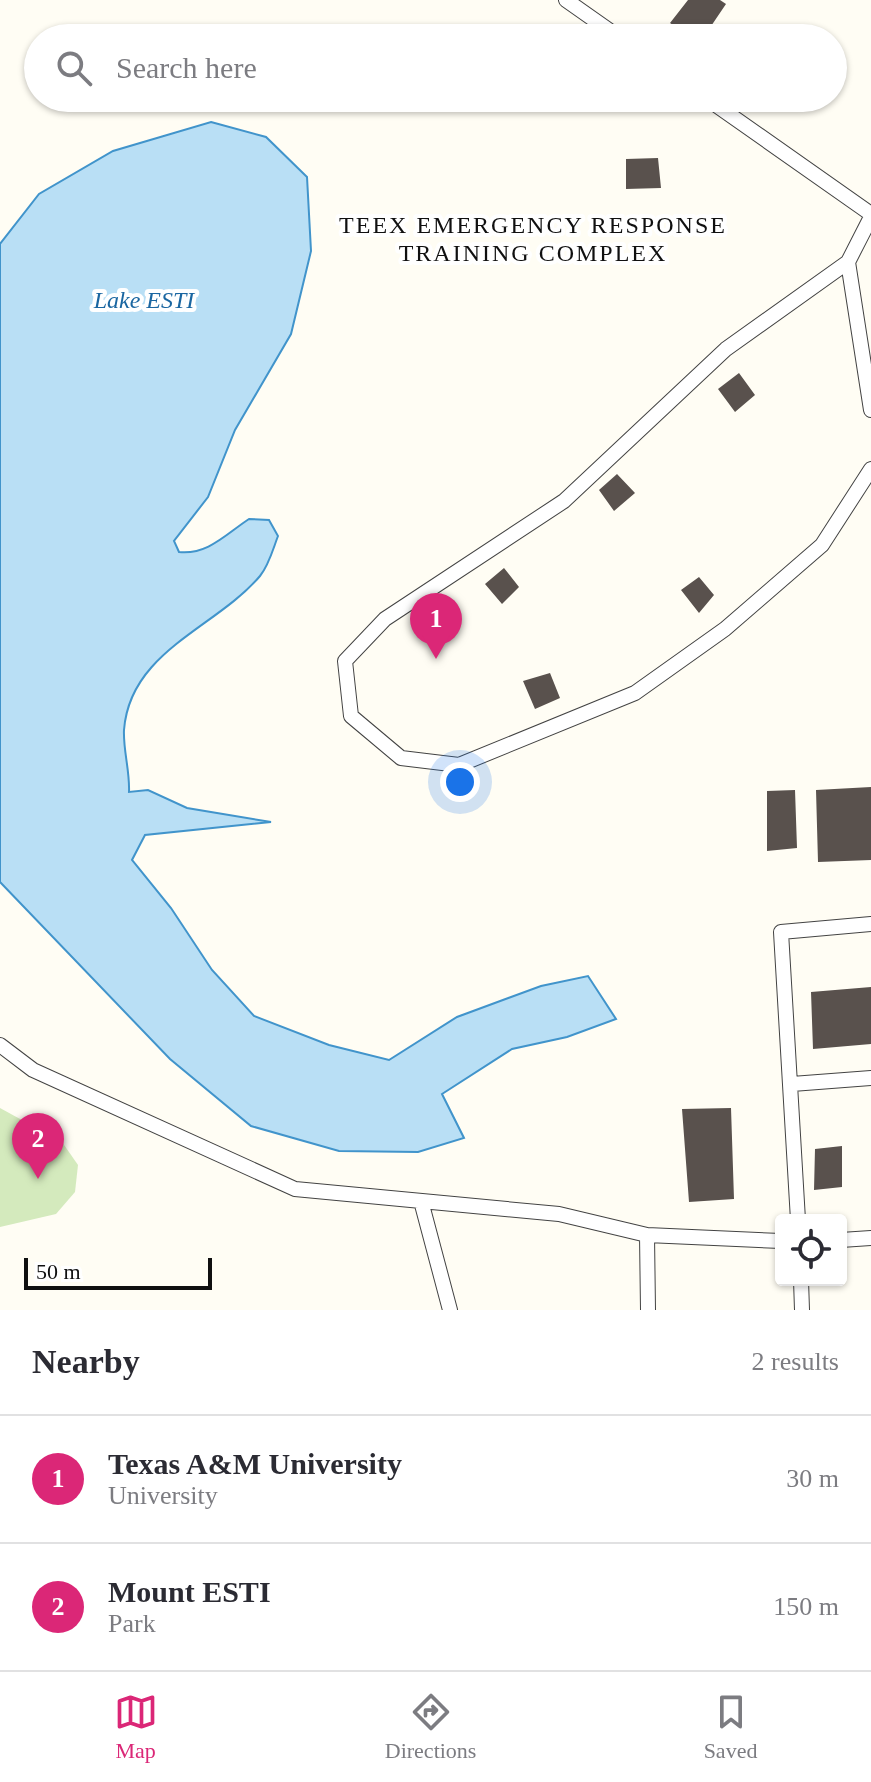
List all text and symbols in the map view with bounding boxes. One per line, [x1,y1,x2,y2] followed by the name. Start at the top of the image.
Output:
[24,24,847,112] search box
[52,46,96,90] icon: search
[116,51,257,84] text: Search here
[339,212,727,266] district label: TEEX EMERGENCY RESPONSE TRAINING COMPLEX
[93,287,195,313] water label: Lake ESTI
[410,593,462,659] pin: 1
[440,762,480,802] your location
[12,1113,64,1179] pin: 2
[775,1214,847,1286] map controls
[775,1214,847,1286] button: locate
[24,1254,212,1290] scale bar
[36,1259,81,1284] text: 50 m
[32,1343,140,1380] text: Nearby
[752,1347,839,1376] text: 2 results
[108,1447,402,1480] text: Texas A&M University
[52,1464,65,1493] text: 1
[786,1464,839,1493] text: 30 m
[108,1481,218,1510] text: University
[108,1575,271,1608] text: Mount ESTI
[52,1592,65,1621] text: 2
[773,1592,839,1621] text: 150 m
[108,1609,156,1638] text: Park
[114,1690,158,1764] tab: Map
[385,1690,476,1764] tab: Directions
[704,1690,757,1764] tab: Saved

